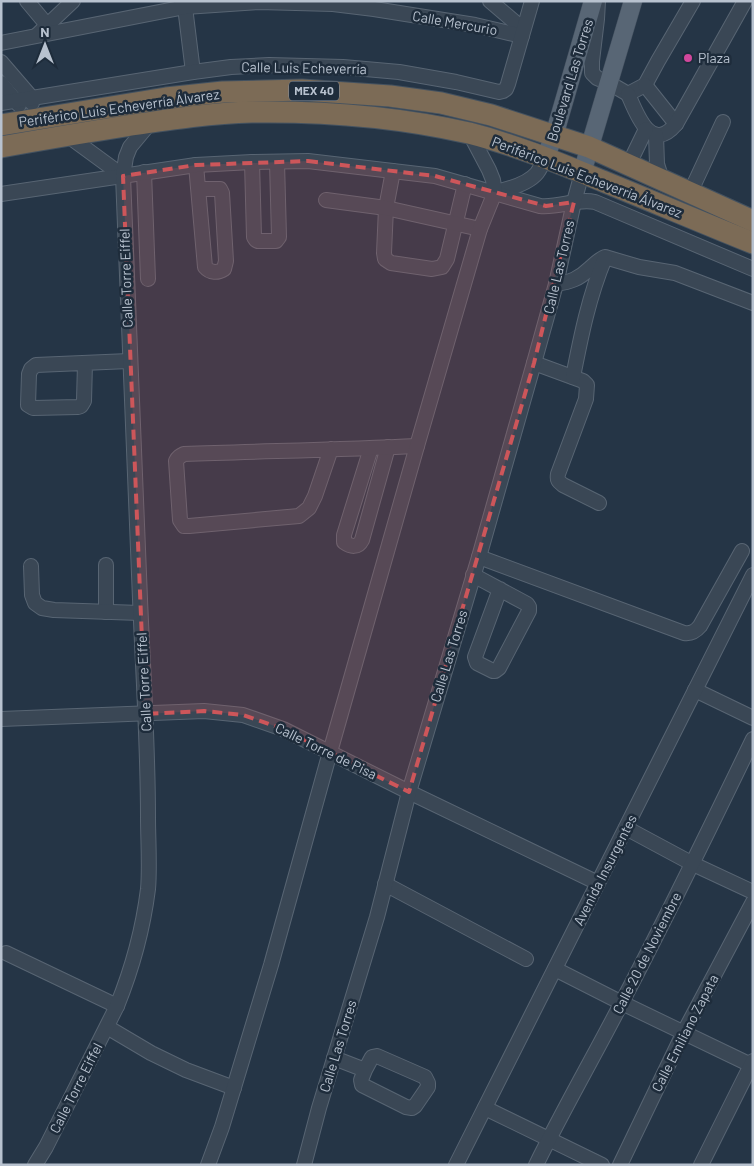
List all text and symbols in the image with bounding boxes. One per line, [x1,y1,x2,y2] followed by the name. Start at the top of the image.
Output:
[411,7,499,38] street label: Calle Mercurio
[543,16,596,143] street label: Boulevard Las Torres
[20,20,70,70] north arrow
[40,23,50,40] text: N
[698,49,730,66] place label: Plaza
[682,52,694,64] marker: Plaza
[241,58,367,77] street label: Calle Luis Echeverría
[289,82,339,100] road number: MEX 40
[18,85,220,130] street label: Periférico Luis Echeverría Álvarez
[490,132,685,221] street label: Periférico Luis Echeverría Álvarez
[539,218,578,315] street label: Calle Las Torres
[115,228,136,328] street label: Calle Torre Eiffel
[426,607,471,704] street label: Calle Las Torres
[132,632,155,732] street label: Calle Torre Eiffel
[273,719,380,783] street label: Calle Torre de Pisa
[569,811,640,928] street label: Avenida Insurgentes
[608,889,685,1017] street label: Calle 20 de Noviembre
[648,971,722,1094] street label: Calle Emiliano Zapata
[315,997,360,1094] street label: Calle Las Torres
[45,1040,106,1136] street label: Calle Torre Eiffel

